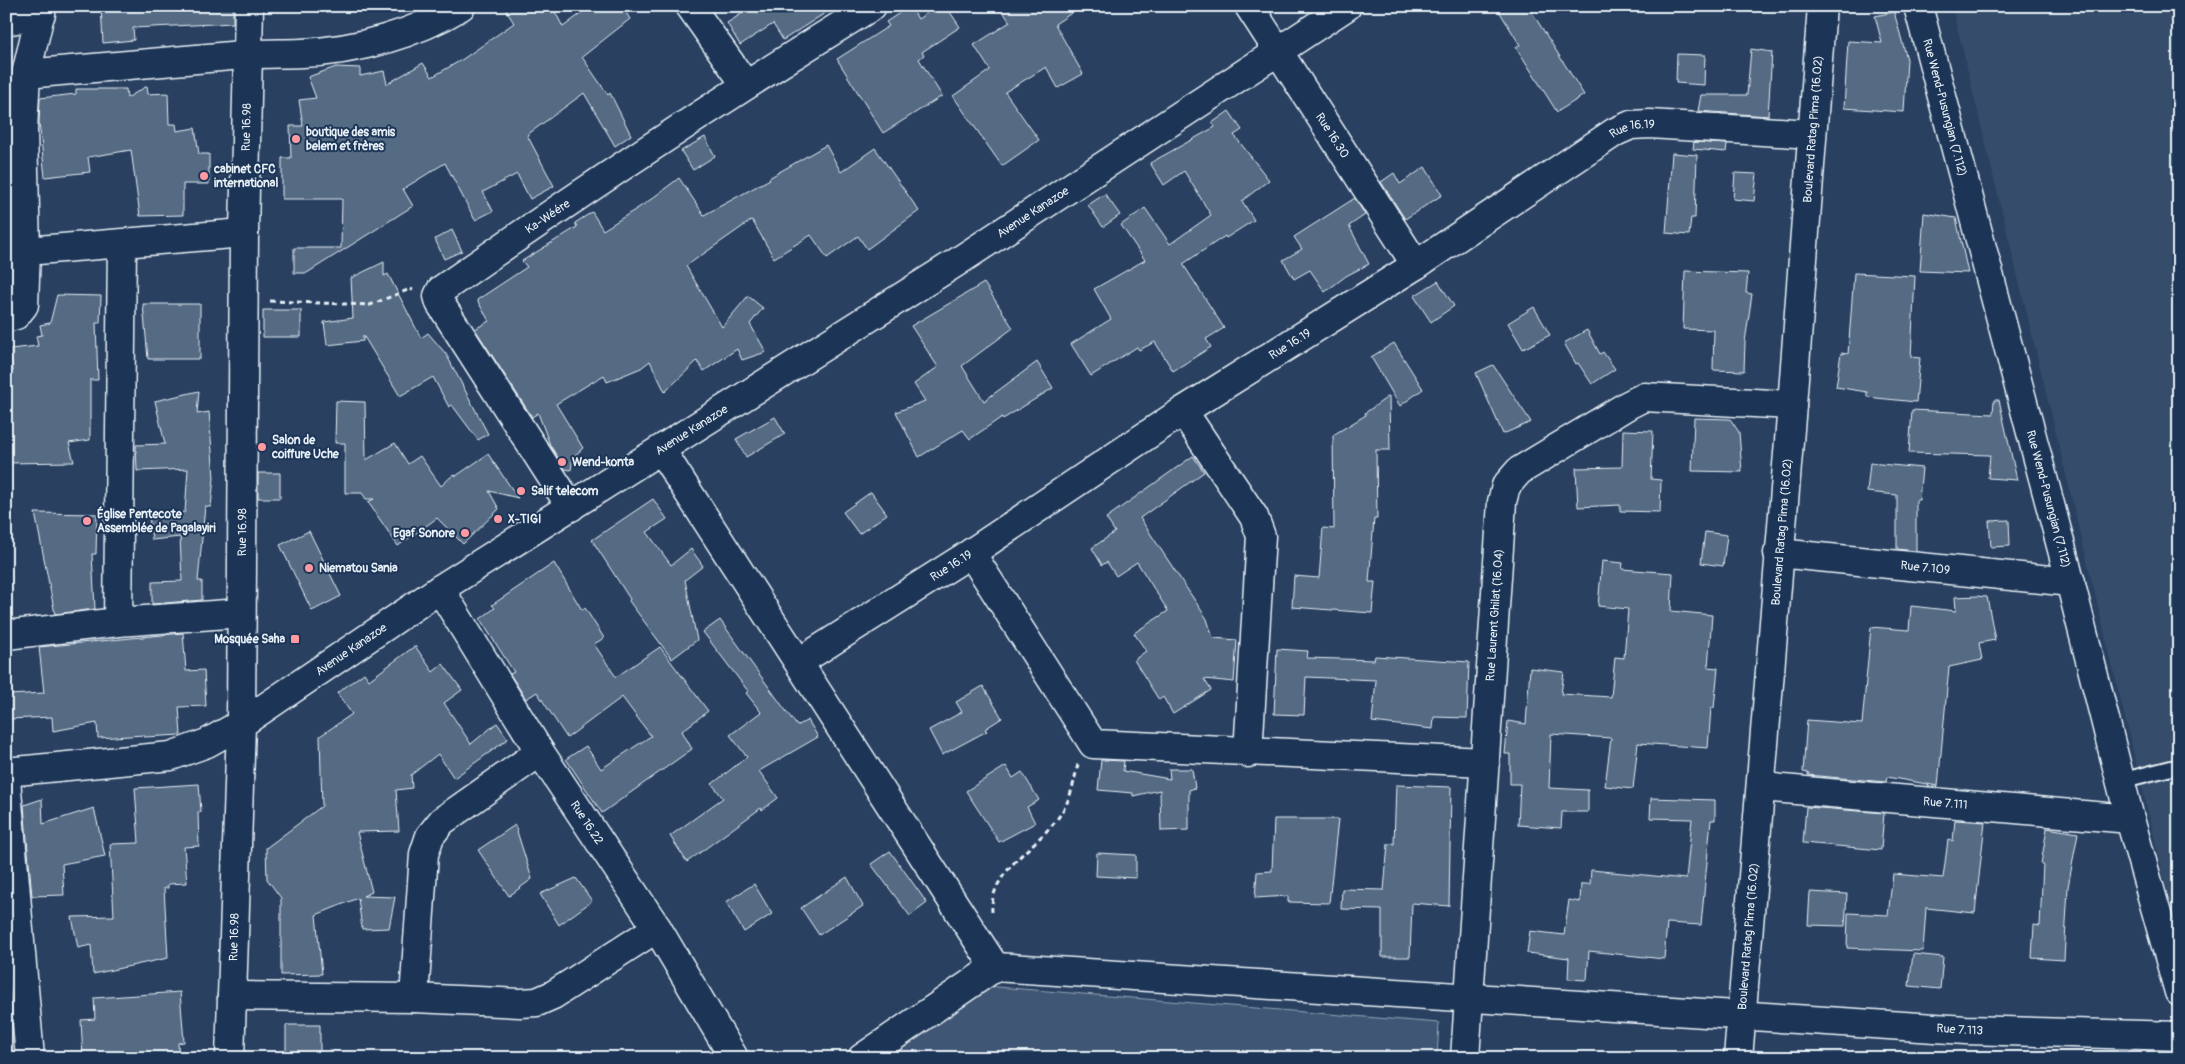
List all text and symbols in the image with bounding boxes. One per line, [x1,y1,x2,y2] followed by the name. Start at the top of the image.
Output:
[1919,37,1970,178] street label: Rue Wend-Pusungian (7.112)
[1800,55,1826,203] street label: Boulevard Ratag Pima (16.02)
[238,103,254,151] street label: Rue 16.98
[1312,110,1353,161] street label: Rue 16.30
[1606,116,1655,141] street label: Rue 16.19
[306,125,396,154] place label: boutique des amis belem et frères
[290,133,302,145] marker: boutique des amis belem et frères
[213,162,278,191] place label: cabinet CFC international
[198,170,210,182] marker: cabinet CFC international
[994,183,1072,241] street label: Avenue Kanazoe
[522,196,573,237] street label: Ka-Wéére
[1266,325,1314,363] street label: Rue 16.19
[652,401,731,458] street label: Avenue Kanazoe
[2023,429,2074,569] street label: Rue Wend-Pusungian (7.112)
[271,433,340,462] place label: Salon de coiffure Uche
[256,441,268,453] marker: Salon de coiffure Uche
[572,455,635,470] place label: Wend-konta
[556,456,568,468] marker: Wend-konta
[1768,458,1795,606] street label: Boulevard Ratag Pima (16.02)
[531,484,599,499] place label: Salif telecom
[515,485,527,497] marker: Salif telecom
[97,506,216,536] place label: Église Pentecote Assemblée de Pagalayiri
[235,508,250,556] street label: Rue 16.98
[508,512,541,527] place label: X-TIGI
[492,513,504,525] marker: X-TIGI
[81,515,93,527] marker: Église Pentecote Assemblée de Pagalayiri
[393,526,456,541] place label: Egaf Sonore
[459,527,471,539] marker: Egaf Sonore
[927,547,975,584] street label: Rue 16.19
[1483,548,1506,682] street label: Rue Laurent Ghilat (16.04)
[1900,558,1951,577] street label: Rue 7.109
[319,561,398,576] place label: Niematou Sania
[303,562,315,574] marker: Niematou Sania
[312,620,390,679] street label: Avenue Kanazoe
[214,632,285,647] place label: Mosquée Saha
[289,633,301,645] marker: Mosquée Saha
[1922,794,1968,812] street label: Rue 7.111
[567,798,607,848] street label: Rue 16.22
[1734,862,1762,1011] street label: Boulevard Ratag Pima (16.02)
[226,913,242,961] street label: Rue 16.98
[1936,1021,1984,1038] street label: Rue 7.113

